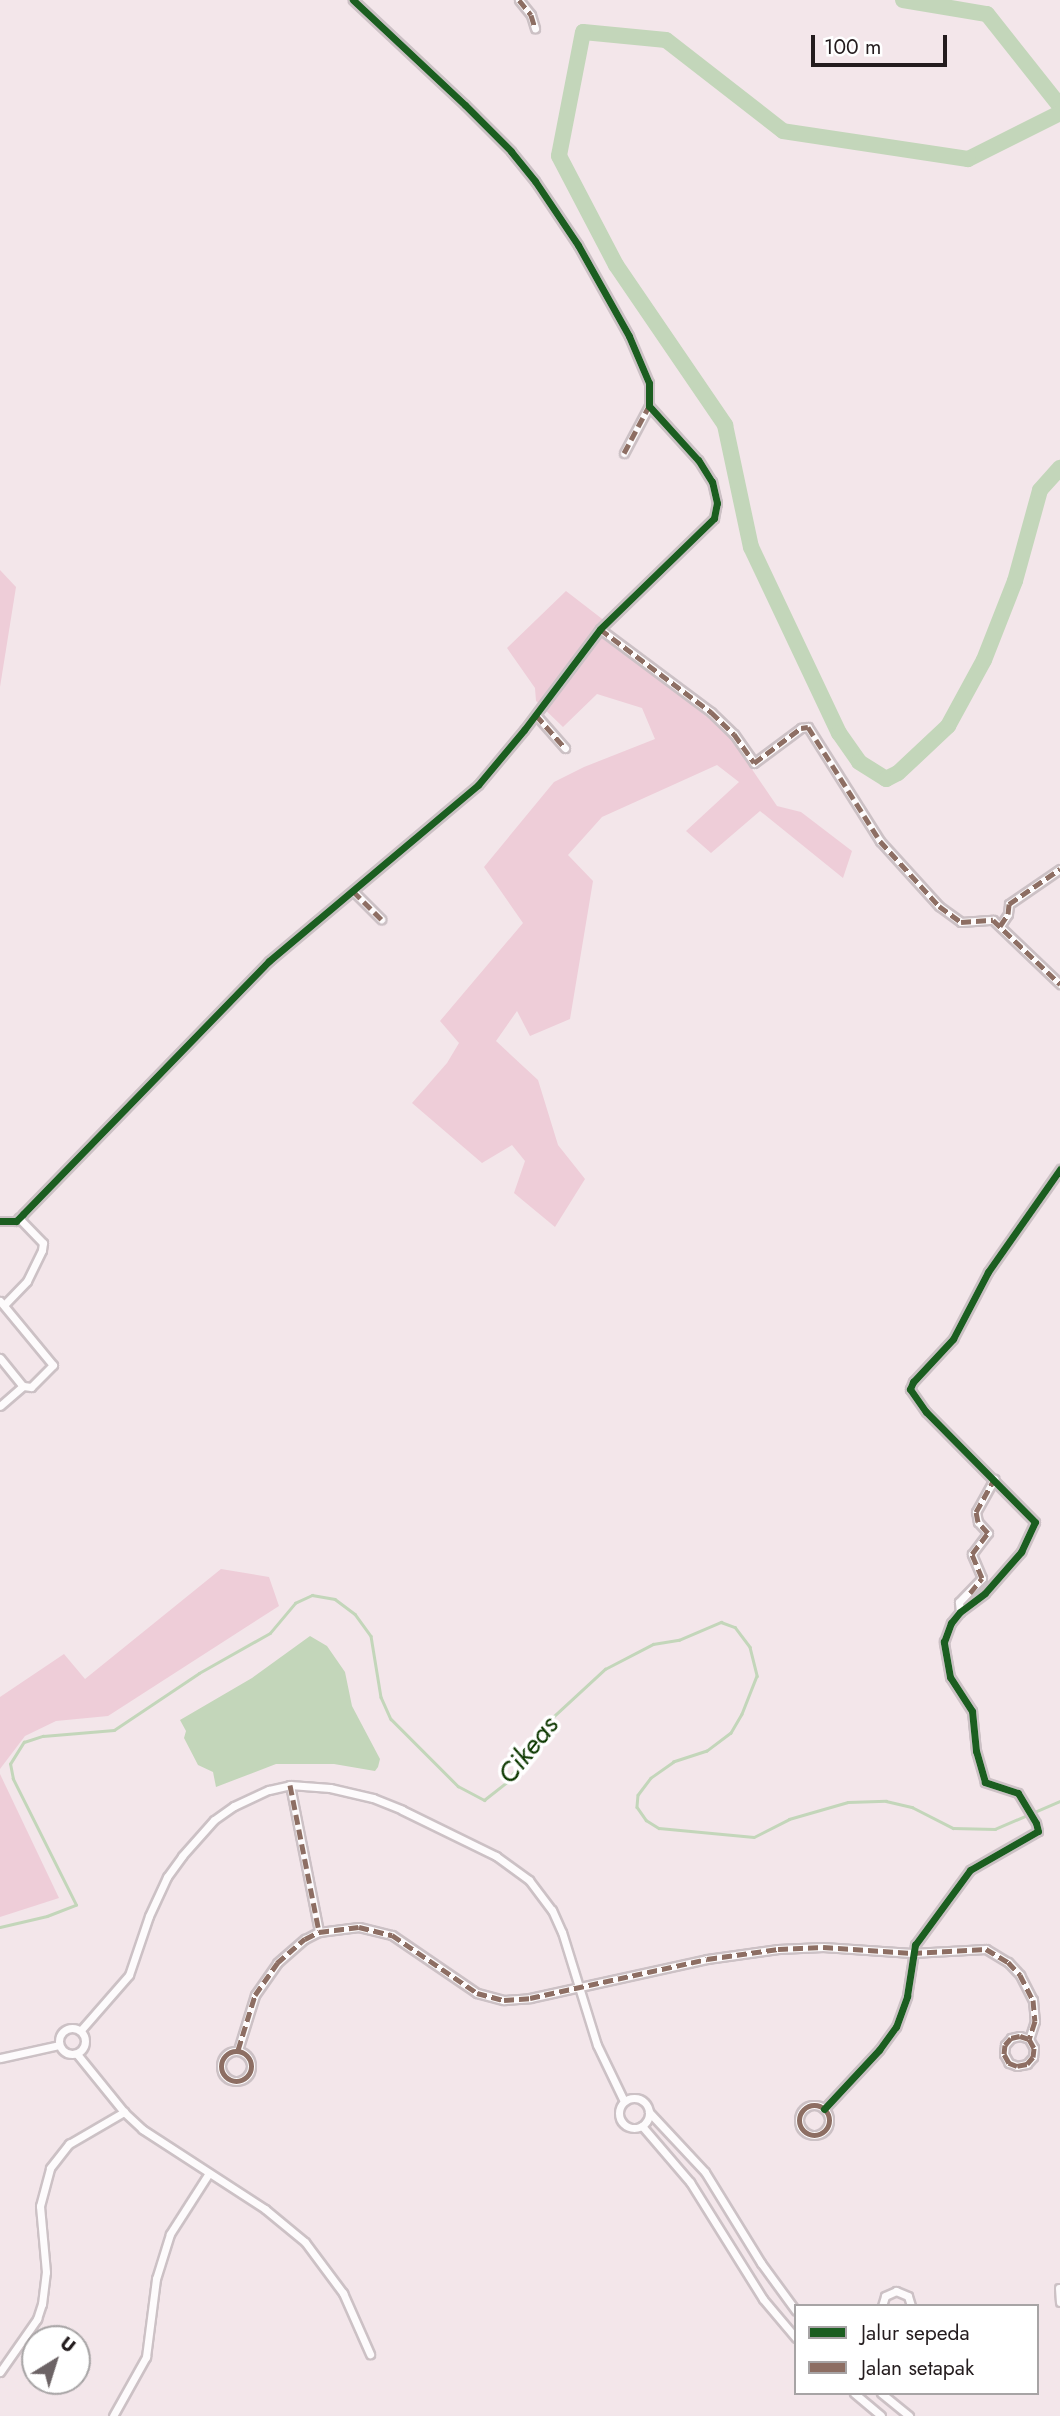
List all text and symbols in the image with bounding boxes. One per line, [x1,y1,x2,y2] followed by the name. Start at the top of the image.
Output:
[815,21,951,65] scale bar
[824,32,881,62] text: 100 m
[491,1709,565,1791] water label: Cikeas
[794,2304,1039,2395] legend
[861,2318,970,2348] text: Jalur sepeda
[21,2325,91,2395] north arrow
[54,2330,82,2359] text: U
[861,2353,974,2383] text: Jalan setapak

